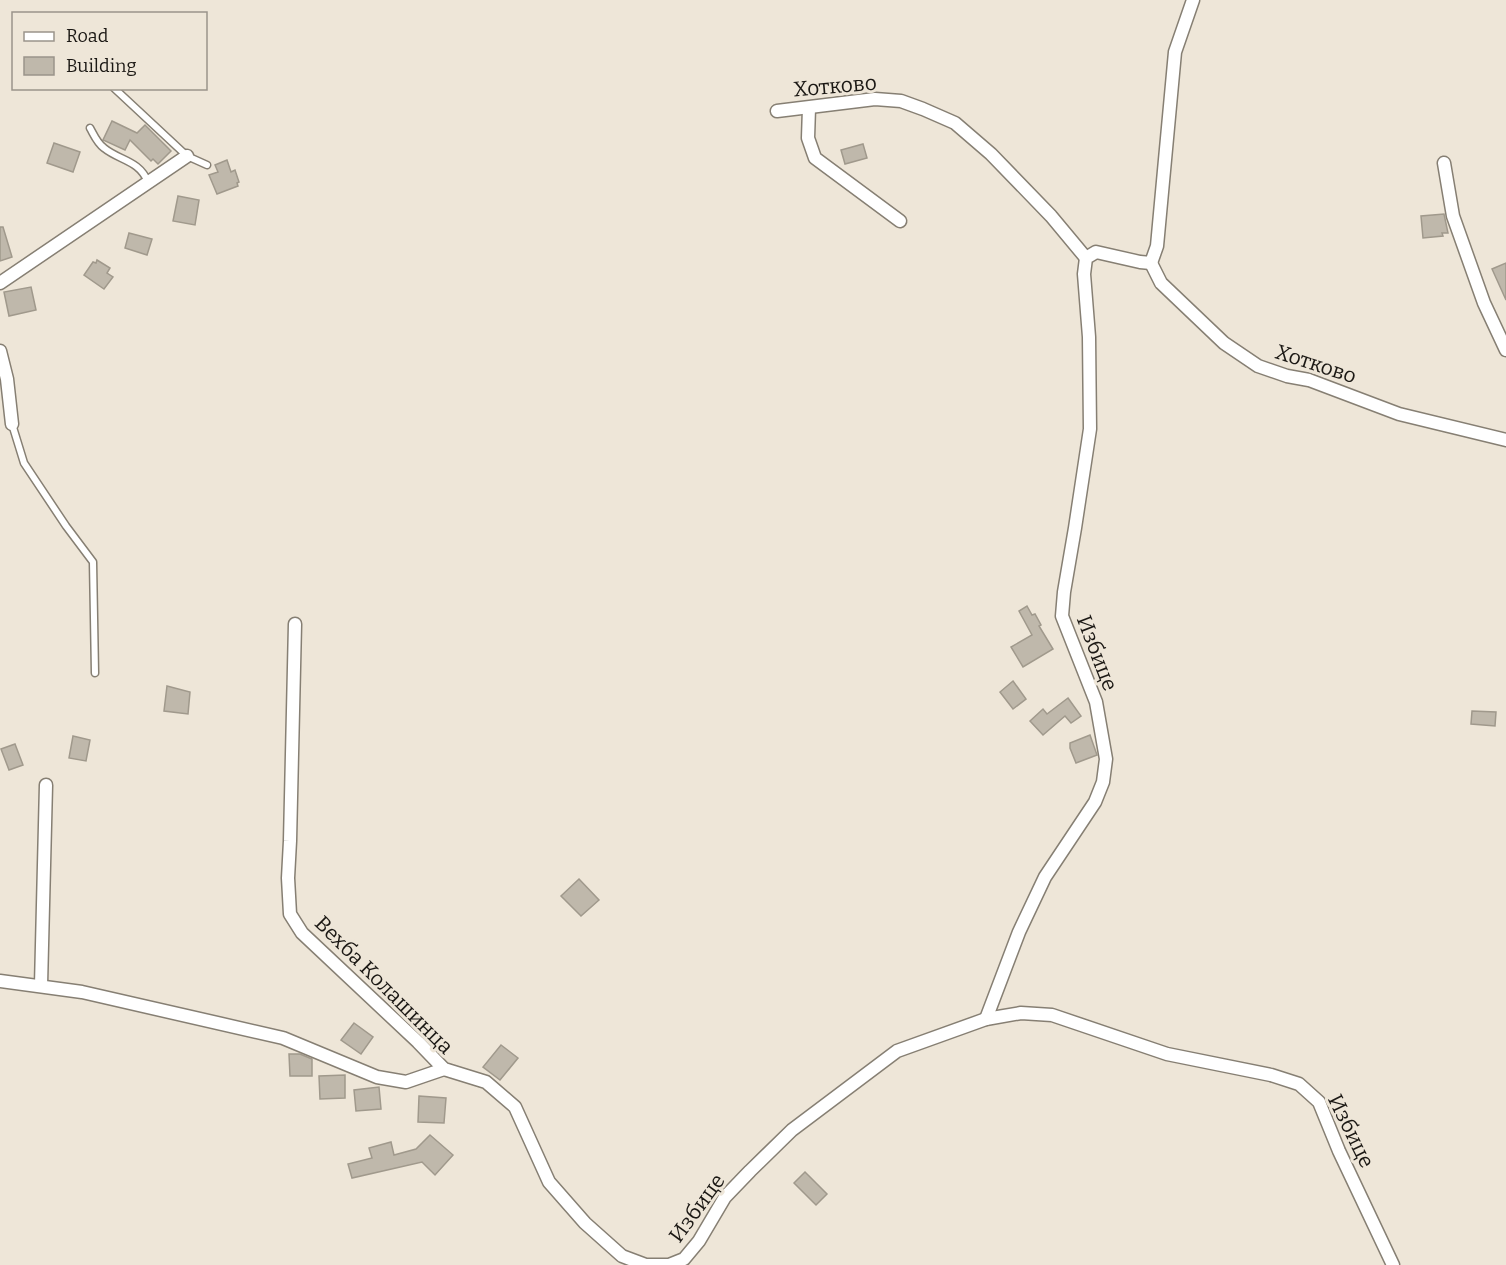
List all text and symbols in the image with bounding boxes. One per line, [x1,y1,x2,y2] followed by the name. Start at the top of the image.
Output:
[12,12,207,90] legend
[66,25,109,47] text: Road
[66,55,137,77] text: Building
[792,69,878,103] street label: Хотково
[1272,339,1360,389] street label: Хотково
[1071,612,1123,694] street label: Избице
[309,910,459,1060] street label: Вехба Колашинца
[1322,1090,1380,1172] street label: Избице
[663,1169,731,1247] street label: Избице

